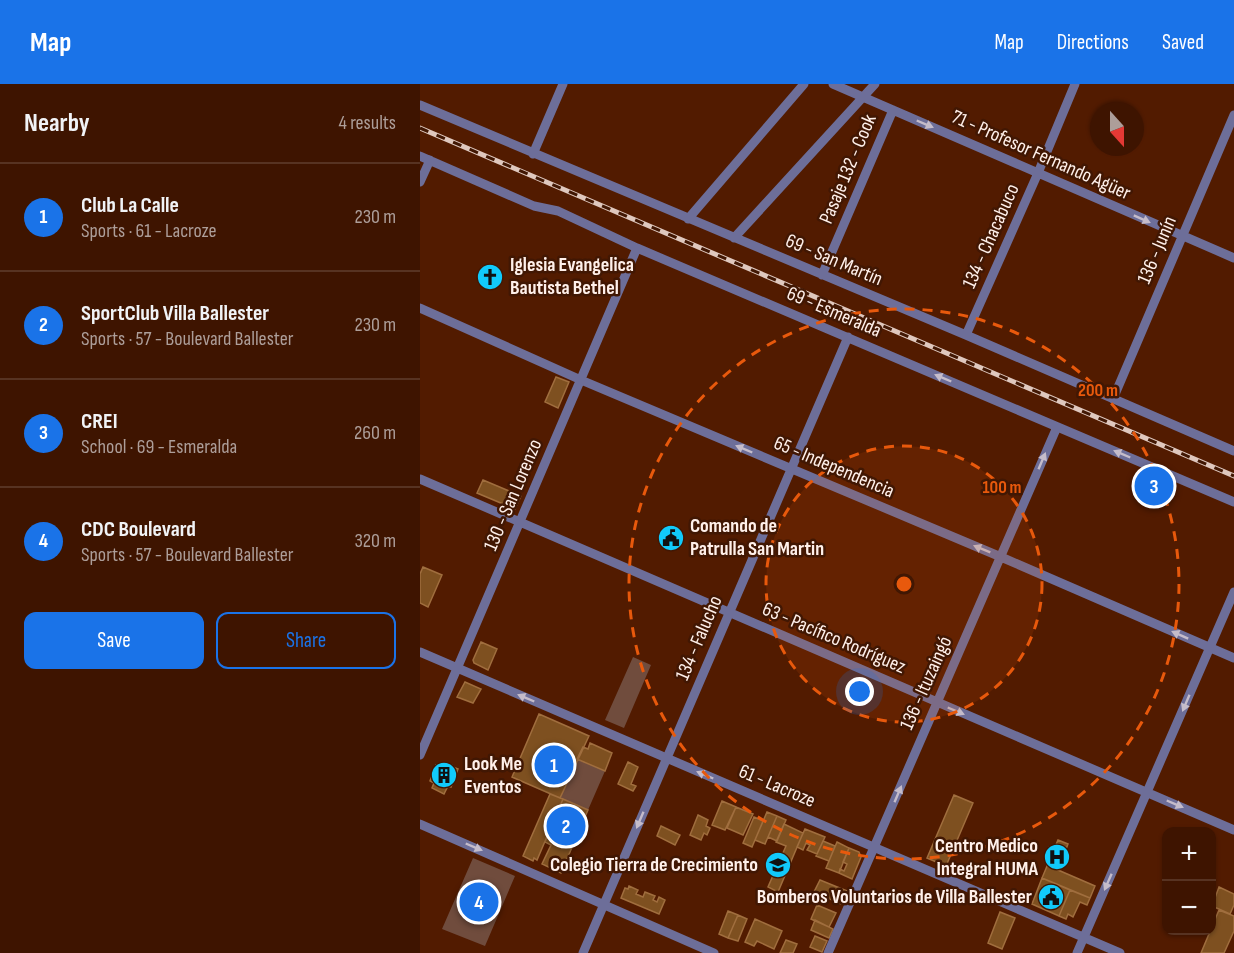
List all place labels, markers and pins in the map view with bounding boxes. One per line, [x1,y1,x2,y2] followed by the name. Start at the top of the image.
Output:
[510,253,634,300] place label: Iglesia Evangelica Bautista Bethel
[475,262,505,292] church icon: Iglesia Evangelica Bautista Bethel
[1134,464,1174,508] pin: 3
[690,514,824,561] place label: Comando de Patrulla San Martin
[656,523,686,553] public building icon: Comando de Patrulla San Martin
[894,574,914,594] centre of rings
[534,742,574,788] pin: 1
[464,752,522,799] place label: Look Me Eventos
[429,760,459,790] building icon: Look Me Eventos
[546,804,586,848] pin: 2
[935,834,1038,881] place label: Centro Medico Integral HUMA
[1042,842,1072,872] hospital icon: Centro Medico Integral HUMA
[763,850,793,880] school or university icon: Colegio Tierra de Crecimiento
[550,853,758,877] place label: Colegio Tierra de Crecimiento
[460,880,498,924] pin: 4
[1036,882,1066,912] public building icon: Bomberos Voluntarios de Villa Ballester
[757,885,1032,909] place label: Bomberos Voluntarios de Villa Ballester

